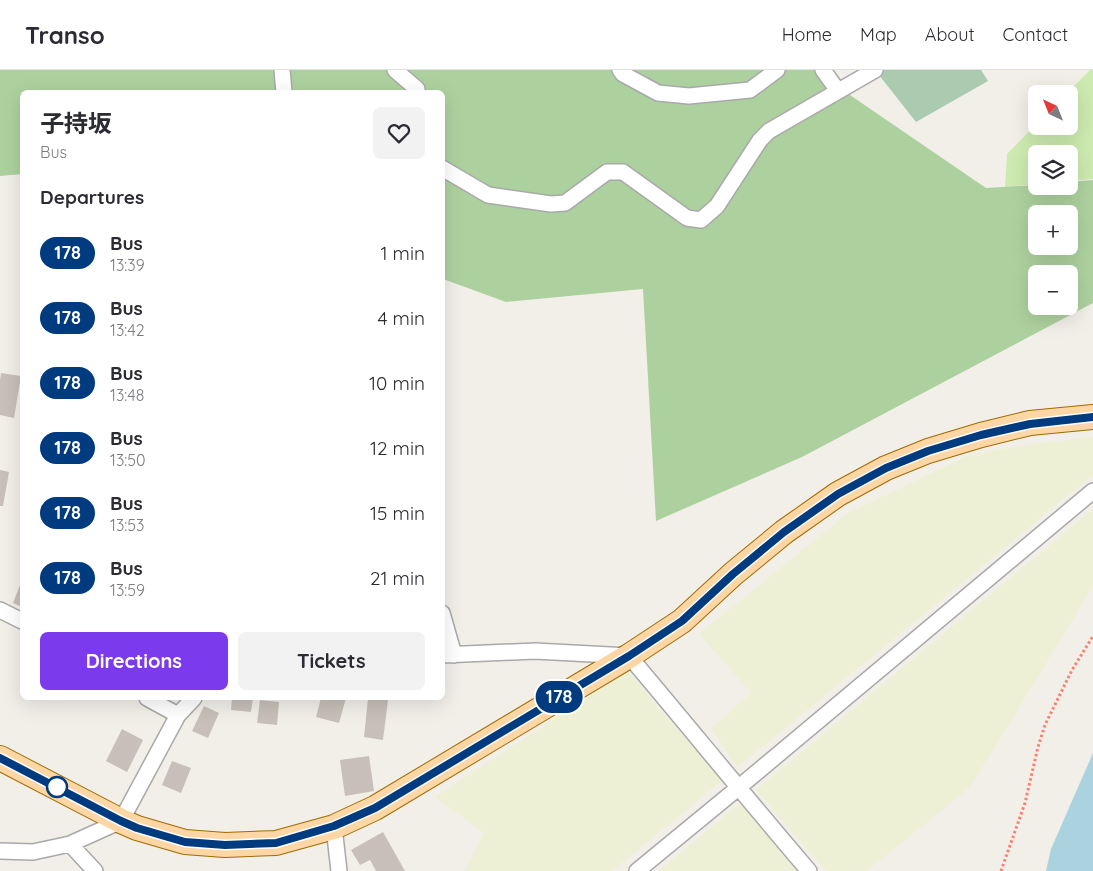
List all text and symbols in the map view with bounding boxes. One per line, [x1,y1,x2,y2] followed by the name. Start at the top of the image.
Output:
[25,20,105,50] text: Transo
[782,23,832,46] text: Home
[860,23,897,46] text: Map
[925,23,975,46] text: About
[1003,23,1068,46] text: Contact
[1028,85,1078,135] north arrow
[1028,85,1078,315] map controls
[373,107,425,159] button: heart
[40,108,112,138] text: 子持坂
[40,142,67,162] text: Bus
[1028,145,1078,195] button: layers
[40,185,144,209] text: Departures
[1028,205,1078,255] button: +
[110,231,143,255] text: Bus
[54,241,81,264] text: 178
[380,241,425,265] text: 1 min
[110,255,145,275] text: 13:39
[1028,265,1078,315] button: −
[110,296,143,320] text: Bus
[54,306,81,329] text: 178
[377,306,425,330] text: 4 min
[110,320,145,340] text: 13:42
[110,361,143,385] text: Bus
[54,371,81,394] text: 178
[369,371,425,395] text: 10 min
[110,385,144,405] text: 13:48
[110,426,143,450] text: Bus
[54,436,81,459] text: 178
[370,436,425,460] text: 12 min
[110,450,146,470] text: 13:50
[110,491,143,515] text: Bus
[54,501,81,524] text: 178
[370,501,425,525] text: 15 min
[110,515,144,535] text: 13:53
[110,556,143,580] text: Bus
[54,566,81,589] text: 178
[370,566,425,590] text: 21 min
[110,580,145,600] text: 13:59
[40,632,228,690] button: Directions
[238,632,425,690] button: Tickets
[530,681,588,713] line badge: 178
[546,685,572,708] text: 178
[46,776,68,798] unlabelled marker

